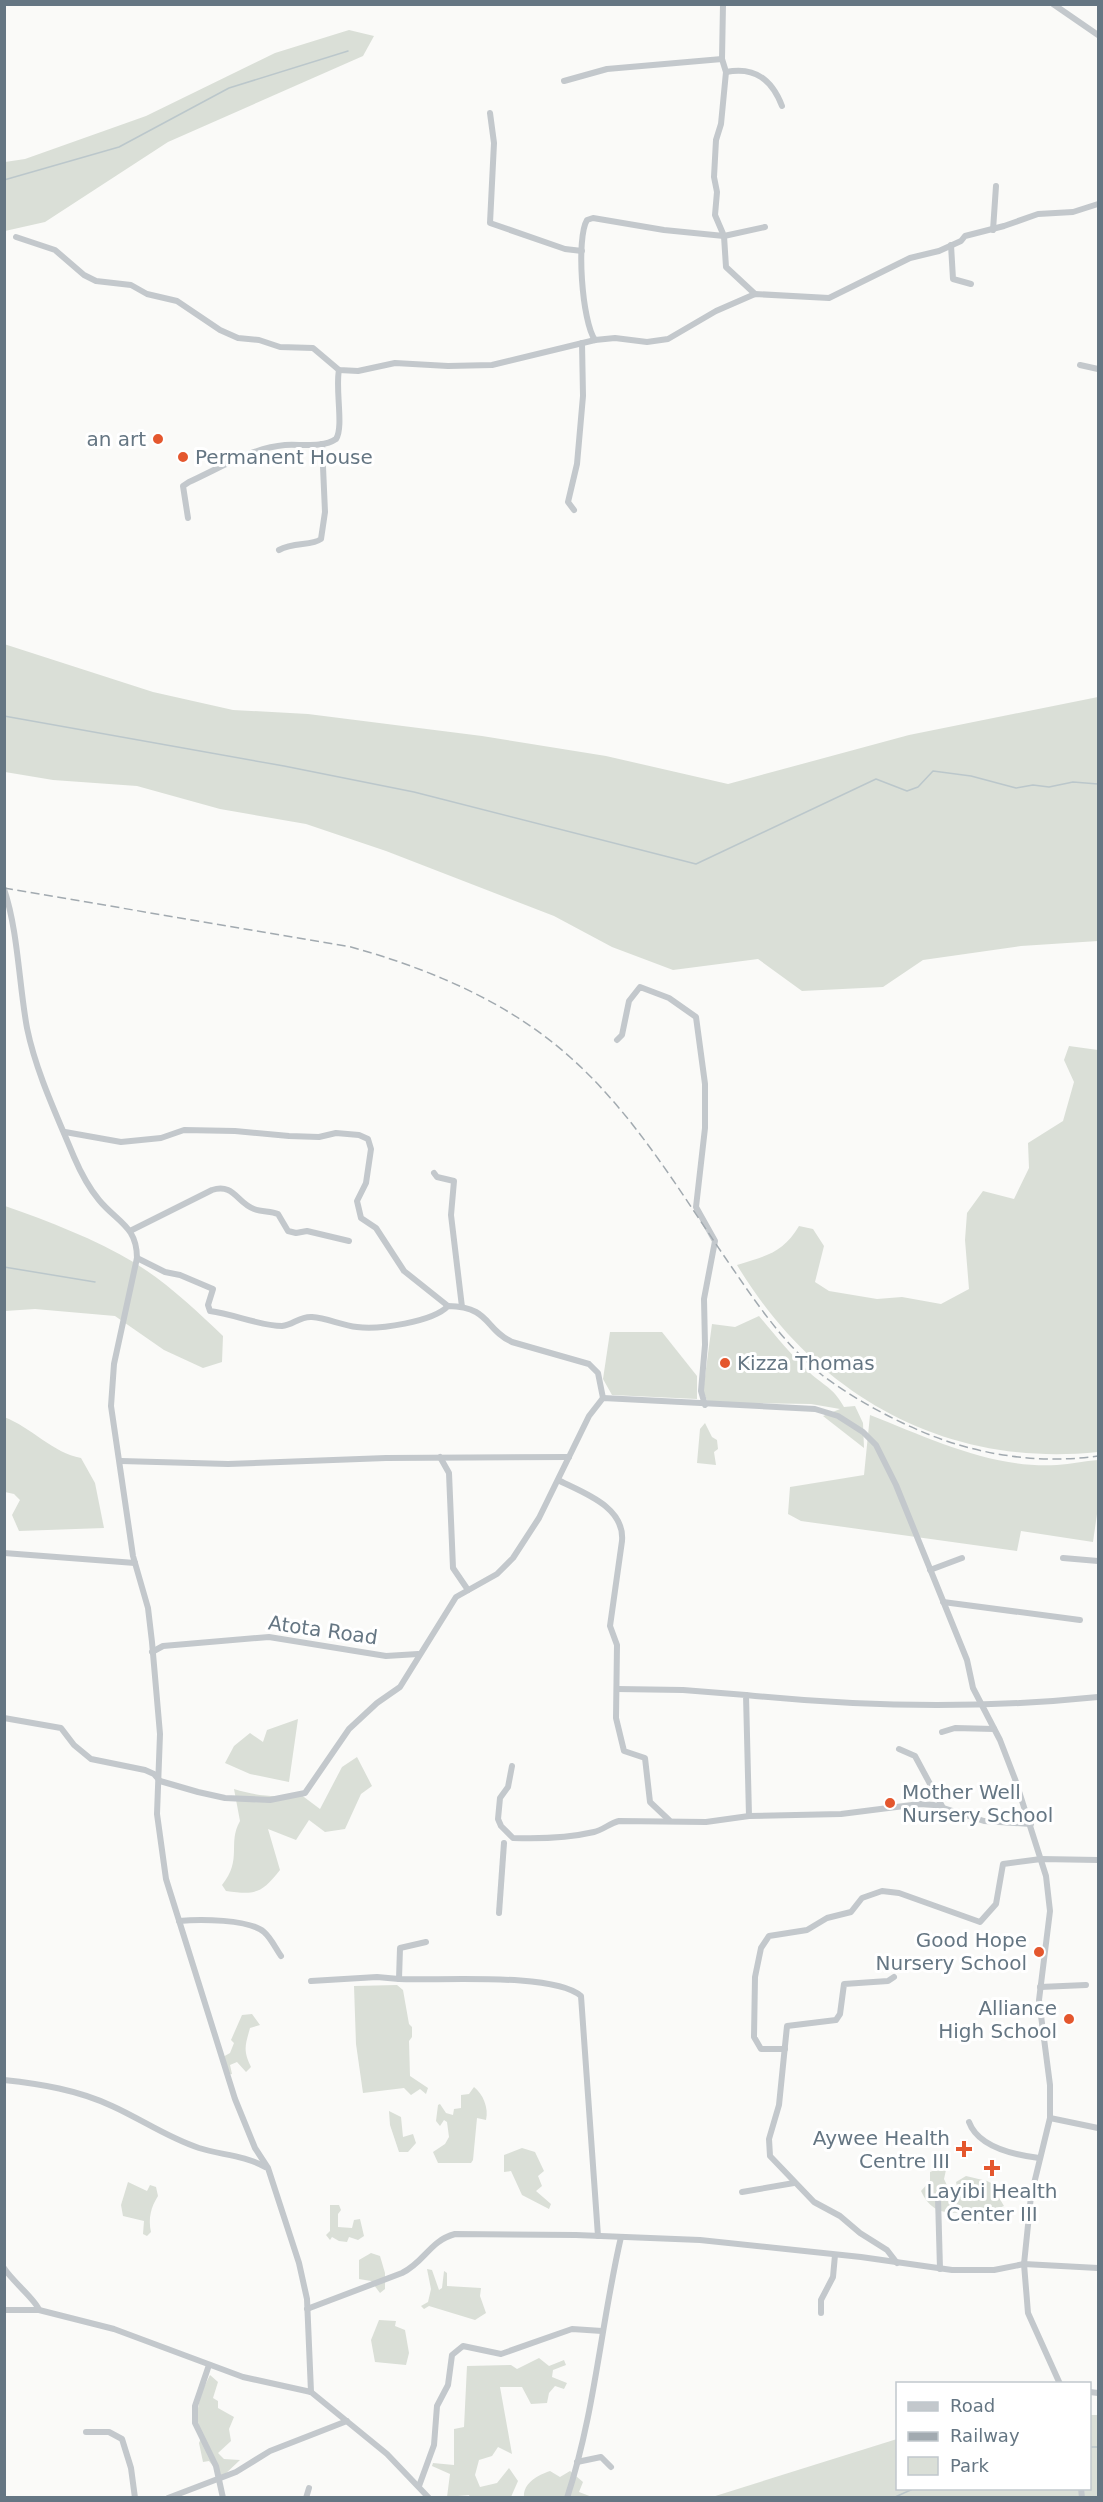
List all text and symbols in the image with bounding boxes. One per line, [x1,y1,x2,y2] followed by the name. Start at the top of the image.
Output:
[86,427,146,451] place label: an art
[151,432,165,446] marker: an art
[195,445,373,469] place label: Permanent House
[176,450,190,464] marker: Permanent House
[737,1351,875,1375] place label: Kizza Thomas
[718,1356,732,1370] marker: Kizza Thomas
[267,1610,379,1650] street label: Atota Road
[902,1780,1053,1827] place label: Mother Well Nursery School
[883,1796,897,1810] marker: Mother Well Nursery School
[876,1928,1027,1975] place label: Good Hope Nursery School
[1032,1945,1046,1959] marker: Good Hope Nursery School
[938,1996,1057,2043] place label: Alliance High School
[1062,2012,1076,2026] marker: Alliance High School
[813,2126,950,2173] place label: Aywee Health Centre III
[955,2140,973,2158] marker: Aywee Health Centre III
[983,2159,1001,2177] marker: Layibi Health Center III
[926,2179,1058,2226] place label: Layibi Health Center III
[896,2382,1091,2490] legend
[950,2395,995,2416] text: Road
[950,2425,1020,2446] text: Railway
[950,2455,989,2476] text: Park

